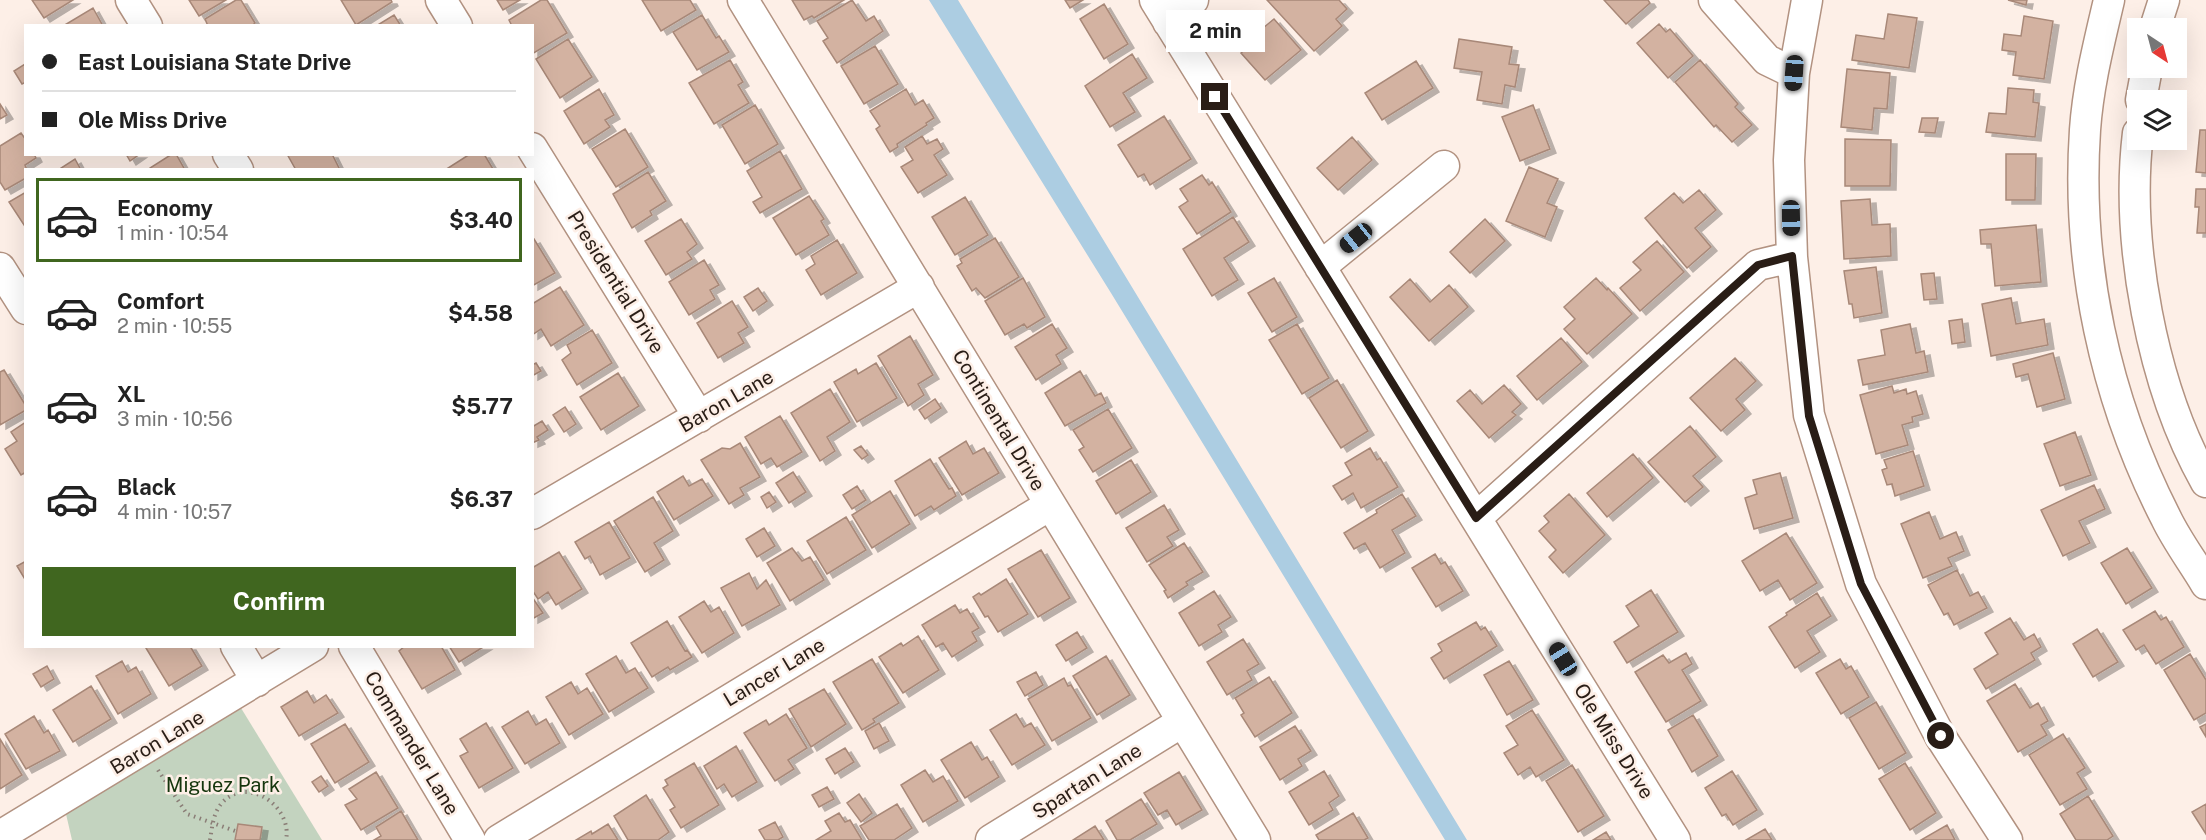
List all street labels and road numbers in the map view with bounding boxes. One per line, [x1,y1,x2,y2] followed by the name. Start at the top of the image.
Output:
[562,206,670,358] street label: Presidential Drive
[947,345,1051,495] street label: Continental Drive
[675,364,777,438] street label: Baron Lane
[719,632,829,712] street label: Lancer Lane
[360,667,464,819] street label: Commander Lane
[1569,679,1659,803] street label: Ole Miss Drive
[106,705,208,779] street label: Baron Lane
[1028,738,1146,824] street label: Spartan Lane

